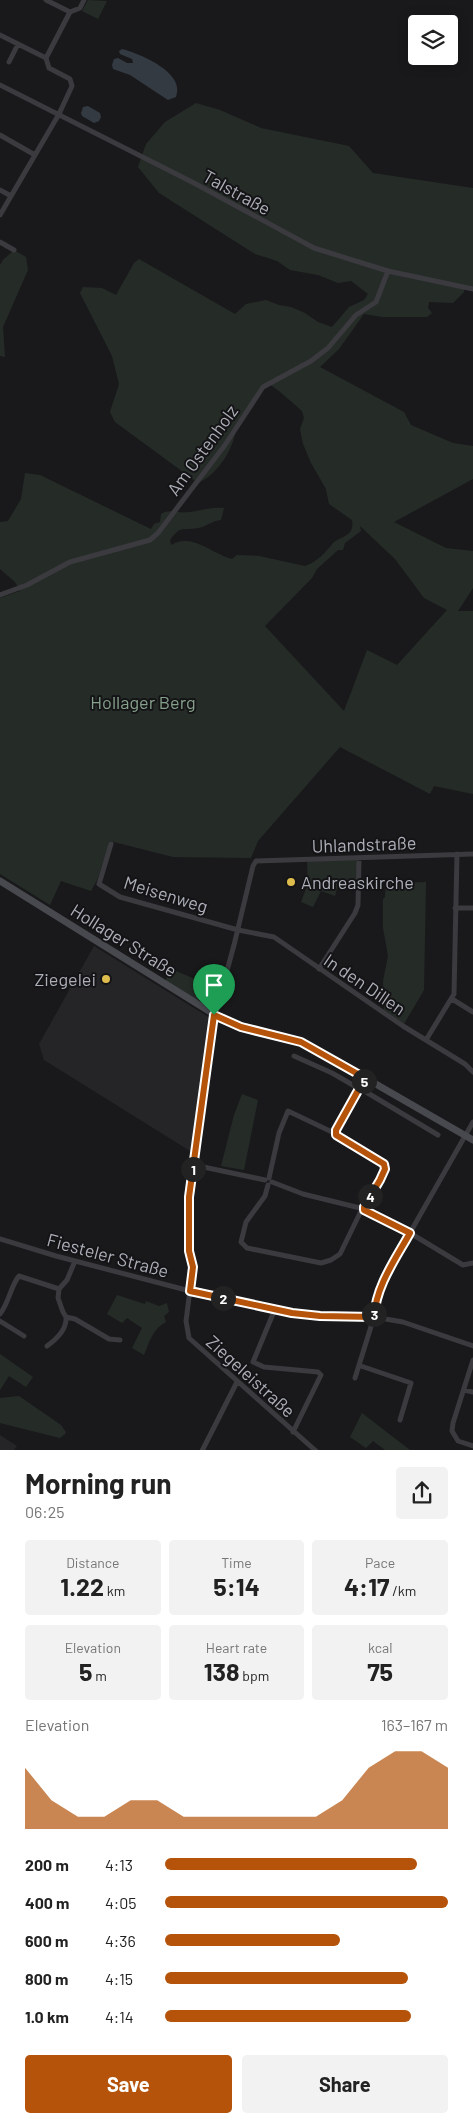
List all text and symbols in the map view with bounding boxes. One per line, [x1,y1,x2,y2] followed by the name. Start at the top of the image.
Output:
[408,15,458,65] map controls
[408,15,458,65] button: layers
[199,164,275,220] street label: Talstraße
[162,401,242,499] street label: Am Ostenholz
[90,691,196,713] park label: Hollager Berg
[311,831,417,857] street label: Uhlandstraße
[121,871,211,917] street label: Meisenweg
[301,871,414,893] place label: Andreaskirche
[285,876,297,888] marker: Andreaskirche
[67,899,181,981] street label: Hollager Straße
[320,949,410,1019] street label: In den Dillen
[193,964,235,1015] pin
[34,968,96,990] place label: Ziegelei
[200,971,228,999] icon: arrive
[100,973,112,985] marker: Ziegelei
[352,1068,376,1094] pin: 5
[361,1073,368,1090] text: 5
[180,1156,206,1182] pin: 1
[191,1161,196,1178] text: 1
[358,1184,382,1208] pin: 4
[366,1188,375,1205] text: 4
[45,1228,171,1282] street label: Fiesteler Straße
[210,1286,236,1310] pin: 2
[220,1290,227,1307] text: 2
[362,1302,386,1326] pin: 3
[371,1306,378,1323] text: 3
[202,1330,300,1422] street label: Ziegeleistraße
[25,1466,172,1500] text: Morning run
[396,1467,448,1519] button: share
[25,1502,65,1521] text: 06:25
[66,1554,120,1571] text: Distance
[221,1554,252,1571] text: Time
[365,1554,395,1571] text: Pace
[60,1571,104,1601] text: 1.22
[213,1571,260,1601] text: 5:14
[344,1571,389,1601] text: 4:17
[104,1582,125,1599] text: km
[389,1582,416,1599] text: /km
[65,1639,121,1656] text: Elevation
[206,1639,267,1656] text: Heart rate
[368,1639,392,1656] text: kcal
[79,1656,92,1686] text: 5
[204,1656,240,1686] text: 138
[367,1656,393,1686] text: 75
[92,1667,107,1684] text: m
[240,1667,269,1684] text: bpm
[25,1715,89,1734] text: Elevation
[381,1715,448,1734] text: 163–167 m
[25,1855,69,1874] text: 200 m
[105,1855,133,1874] text: 4:13
[25,1893,69,1912] text: 400 m
[105,1893,137,1912] text: 4:05
[25,1931,68,1950] text: 600 m
[105,1931,136,1950] text: 4:36
[25,1969,68,1988] text: 800 m
[105,1969,133,1988] text: 4:15
[25,2007,69,2026] text: 1.0 km
[105,2007,134,2026] text: 4:14
[25,2055,232,2113] button: Save
[242,2055,448,2113] button: Share

